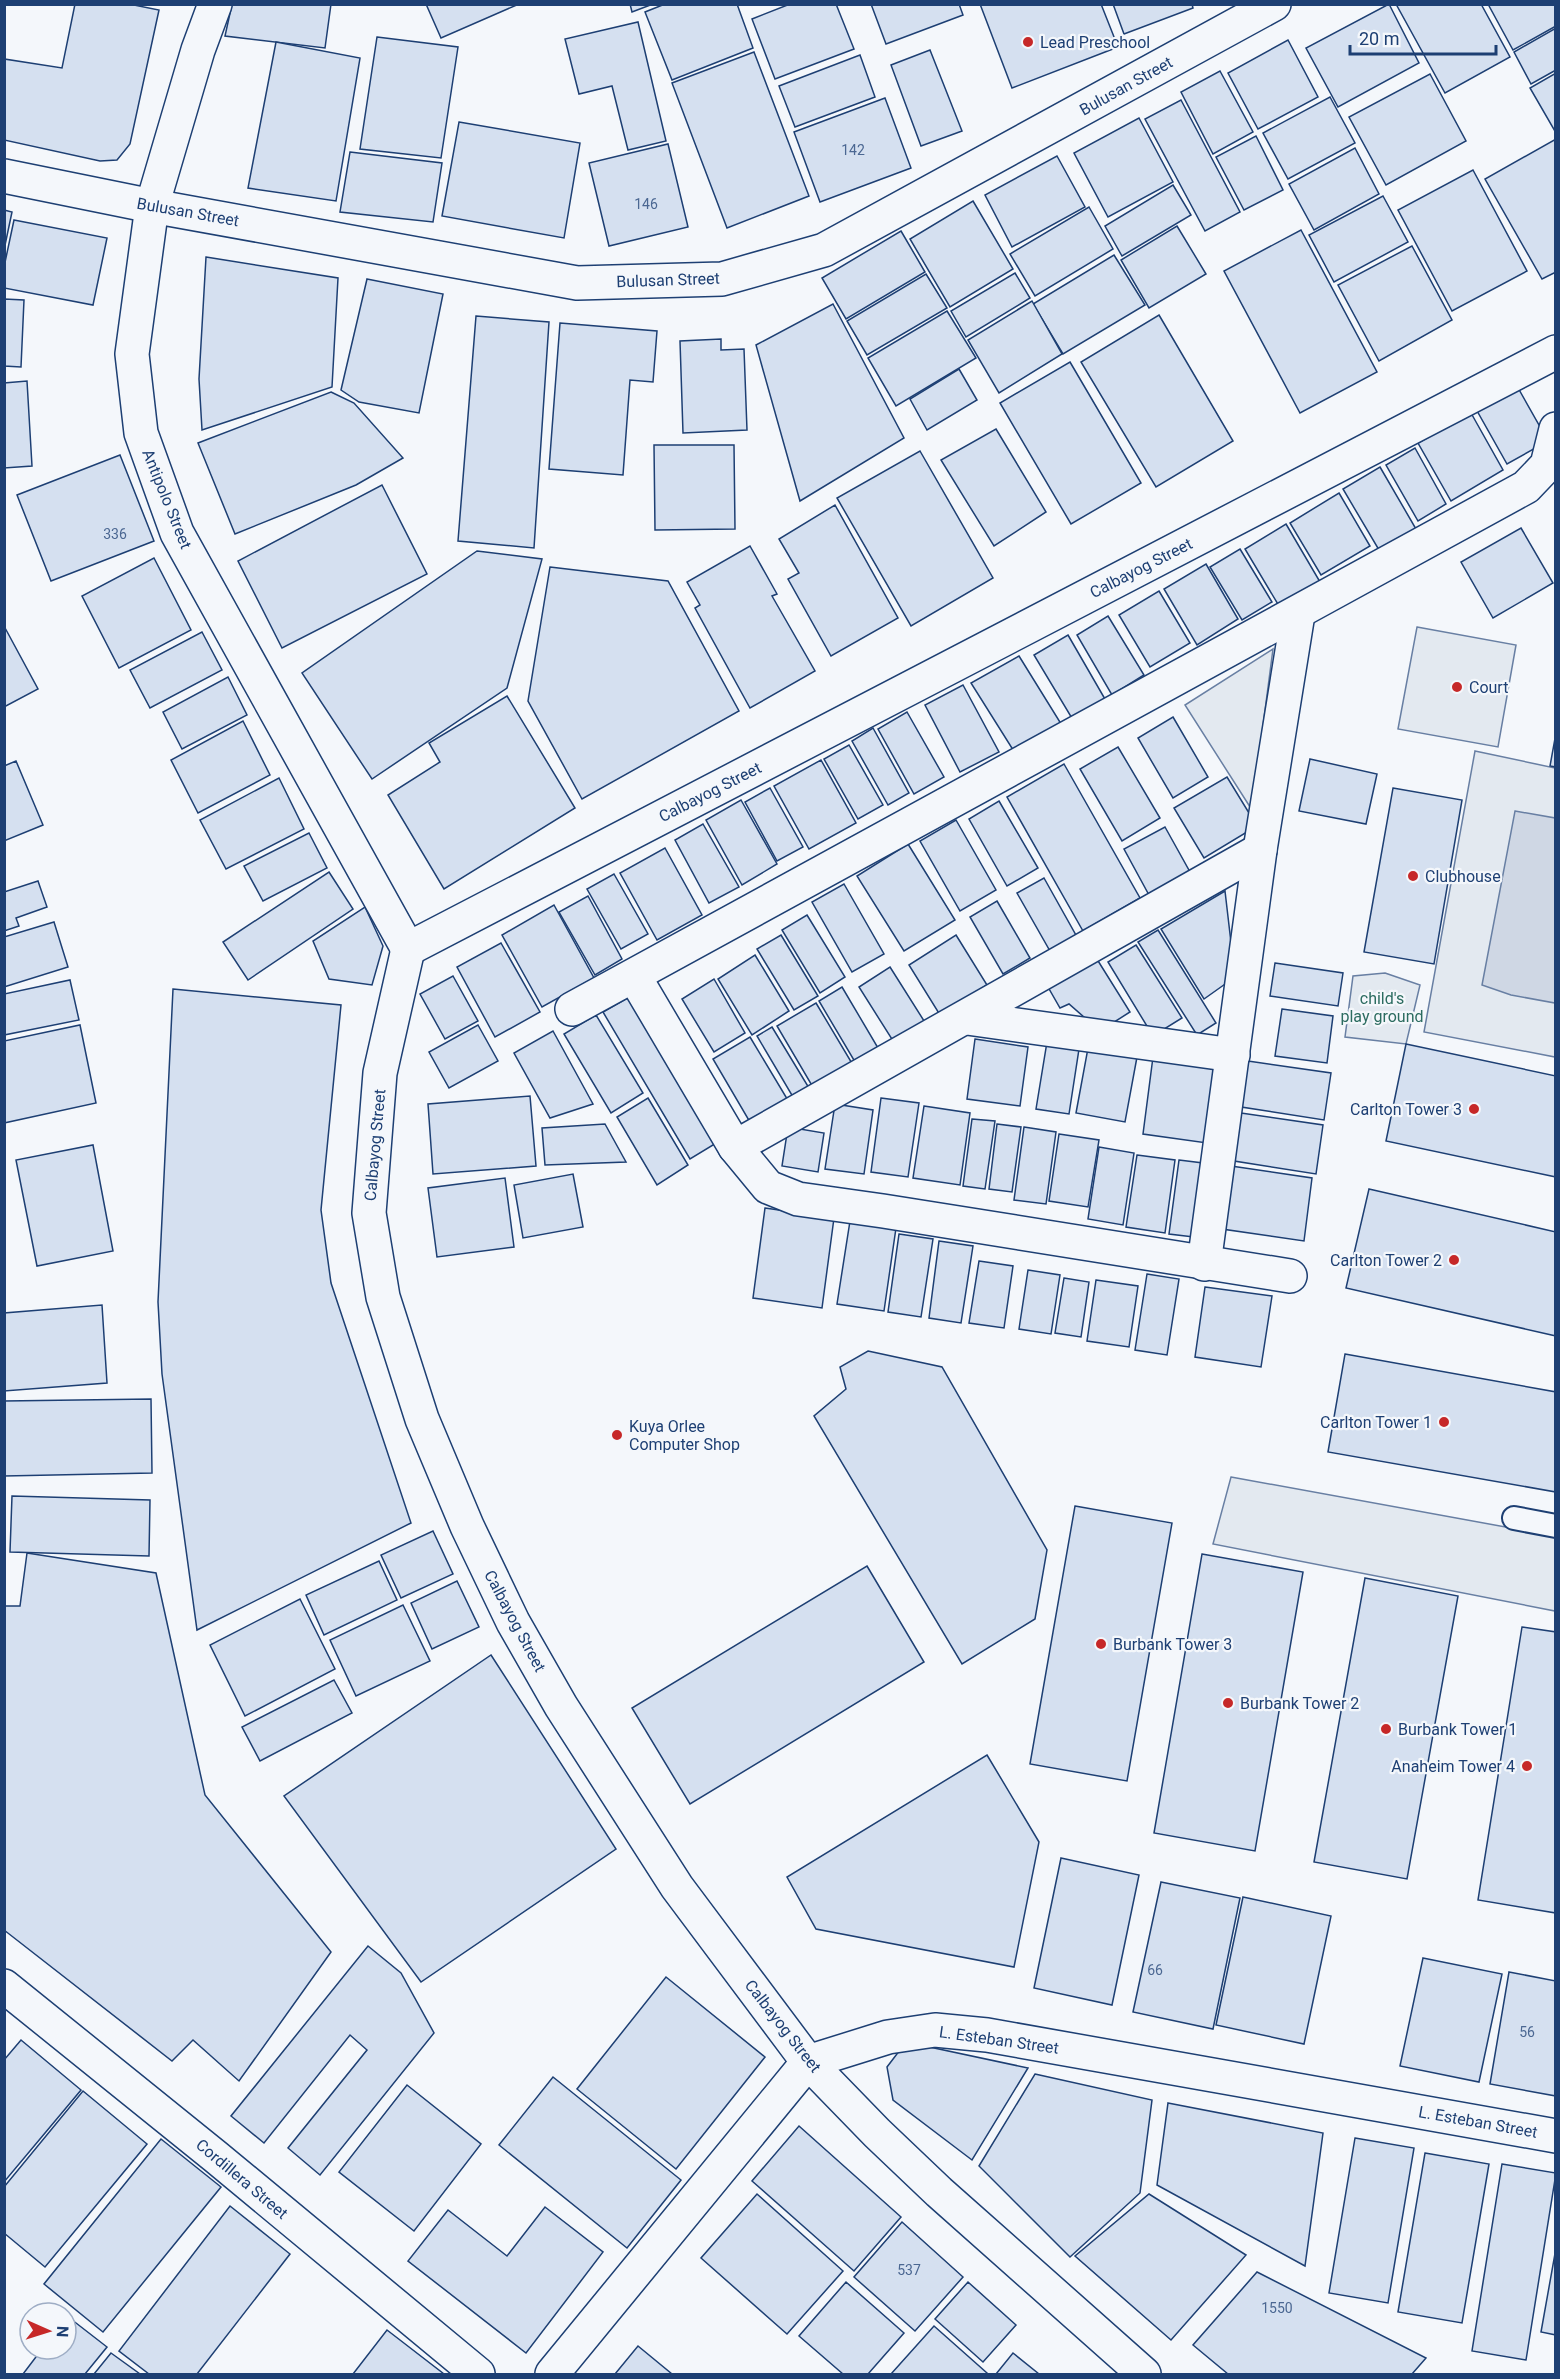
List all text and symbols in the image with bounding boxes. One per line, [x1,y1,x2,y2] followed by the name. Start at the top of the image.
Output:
[1350,18,1496,56] scale bar
[1359,28,1399,49] text: 20 m
[1040,33,1150,52] place label: Lead Preschool
[1021,35,1035,49] marker: Lead Preschool
[1076,53,1176,119] street label: Bulusan Street
[841,142,865,158] house number: 142
[135,194,241,230] street label: Bulusan Street
[634,196,658,212] house number: 146
[616,269,720,291] street label: Bulusan Street
[138,446,196,552] street label: Antipolo Street
[103,526,127,542] house number: 336
[1087,534,1195,602] street label: Calbayog Street
[1469,678,1508,697] place label: Court
[1450,680,1464,694] marker: Court
[656,758,764,826] street label: Calbayog Street
[1425,867,1501,886] place label: Clubhouse
[1406,869,1420,883] marker: Clubhouse
[1340,989,1424,1026] park label: child's play ground
[361,1088,389,1202] street label: Calbayog Street
[1350,1100,1462,1119] place label: Carlton Tower 3
[1467,1102,1481,1116] marker: Carlton Tower 3
[1330,1251,1442,1270] place label: Carlton Tower 2
[1447,1253,1461,1267] marker: Carlton Tower 2
[1320,1413,1432,1432] place label: Carlton Tower 1
[1437,1415,1451,1429] marker: Carlton Tower 1
[629,1417,740,1454] place label: Kuya Orlee Computer Shop
[610,1428,624,1442] marker: Kuya Orlee Computer Shop
[480,1567,550,1675] street label: Calbayog Street
[1113,1635,1232,1654] place label: Burbank Tower 3
[1094,1637,1108,1651] marker: Burbank Tower 3
[1240,1694,1359,1713] place label: Burbank Tower 2
[1221,1696,1235,1710] marker: Burbank Tower 2
[1398,1720,1517,1739] place label: Burbank Tower 1
[1379,1722,1393,1736] marker: Burbank Tower 1
[1391,1757,1515,1776] place label: Anaheim Tower 4
[1520,1759,1534,1773] marker: Anaheim Tower 4
[1147,1962,1163,1978] house number: 66
[741,1976,825,2076] street label: Calbayog Street
[938,2022,1060,2058] street label: L. Esteban Street
[1519,2024,1535,2040] house number: 56
[1417,2102,1539,2142] street label: L. Esteban Street
[192,2135,292,2223] street label: Cordillera Street
[897,2262,921,2278] house number: 537
[1261,2300,1293,2316] house number: 1550
[18,2301,78,2361] north arrow
[53,2326,72,2338] text: N

